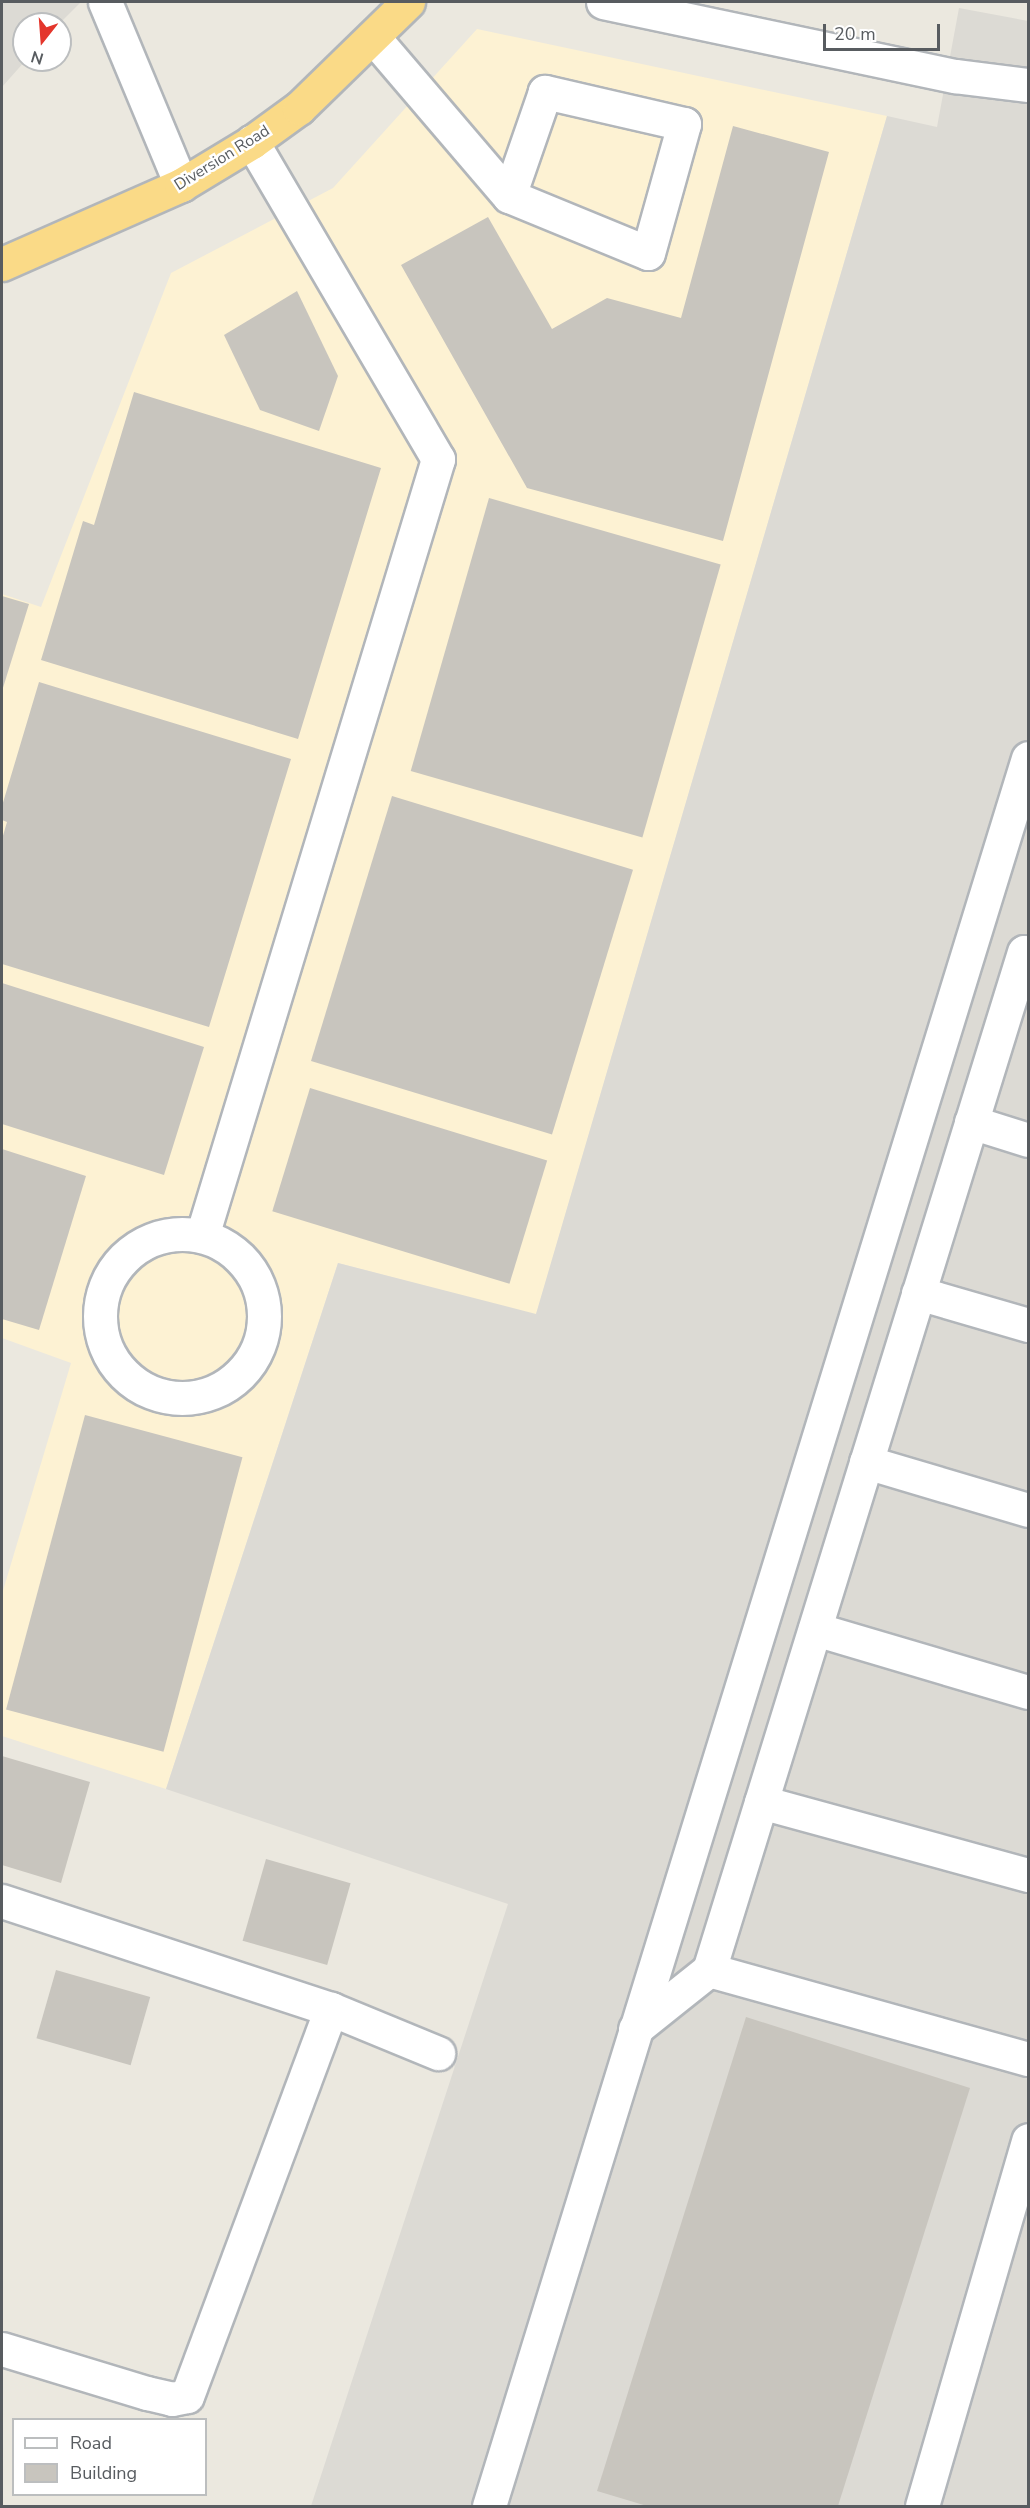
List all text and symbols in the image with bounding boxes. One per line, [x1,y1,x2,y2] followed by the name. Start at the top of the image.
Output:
[12,12,72,72] north arrow
[826,12,943,50] scale bar
[834,22,876,46] text: 20 m
[28,45,46,70] text: N
[171,121,273,195] street label: Diversion Road
[12,2418,207,2496] legend
[70,2431,112,2455] text: Road
[70,2461,137,2485] text: Building

